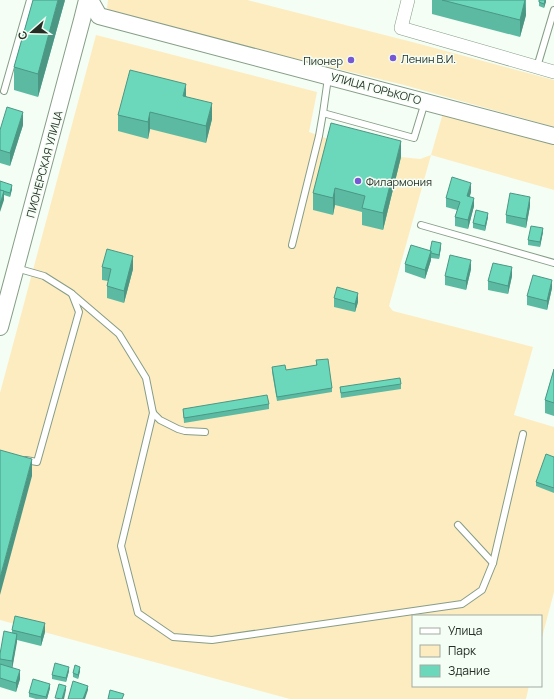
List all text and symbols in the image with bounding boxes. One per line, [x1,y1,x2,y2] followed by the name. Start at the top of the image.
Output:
[12,12,52,52] north arrow
[14,29,31,42] text: С
[401,51,456,66] place label: Ленин В.И.
[303,53,343,68] place label: Пионер
[388,53,398,63] marker: Ленин В.И.
[346,55,356,65] marker: Пионер
[329,69,423,107] street label: УЛИЦА ГОРЬКОГО
[22,109,66,219] street label: ПИОНЕРСКАЯ УЛИЦА
[366,174,432,189] place label: Филармония
[353,176,363,186] marker: Филармония
[412,615,542,687] legend
[448,622,482,639] text: Улица
[448,642,477,659] text: Парк
[448,662,490,679] text: Здание

